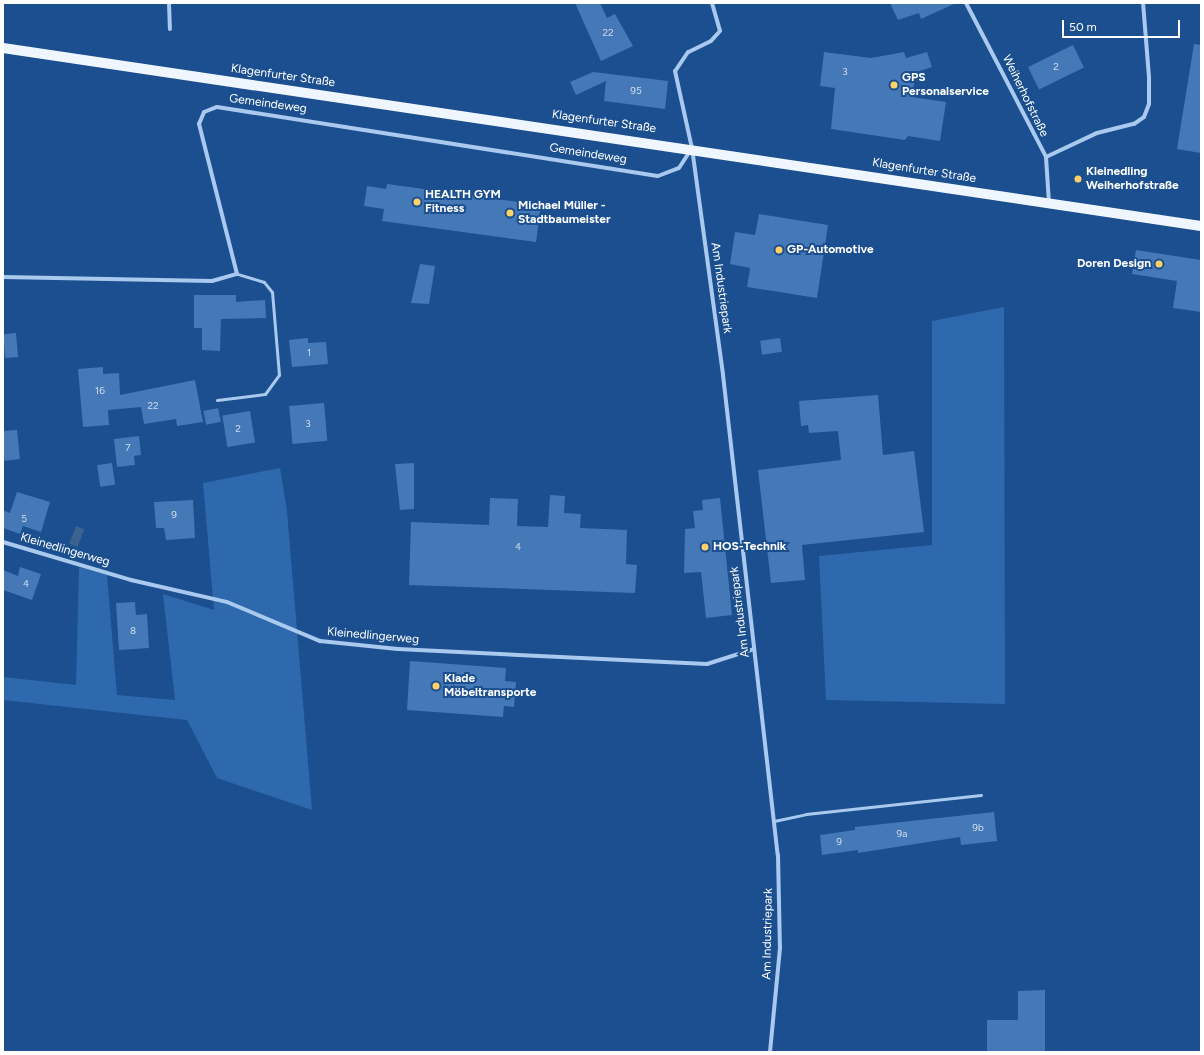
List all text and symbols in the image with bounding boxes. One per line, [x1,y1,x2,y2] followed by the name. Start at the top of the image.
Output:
[1064,12,1182,38] scale bar
[1069,20,1097,34] text: 50 m
[602,27,614,39] house number: 22
[999,53,1051,139] street label: Weiherhofstraße
[1053,61,1059,73] house number: 2
[230,62,336,90] street label: Klagenfurter Straße
[842,66,848,78] house number: 3
[902,71,989,99] place label: GPS Personalservice
[889,80,899,90] marker: GPS Personalservice
[630,85,642,97] house number: 95
[228,91,308,117] street label: Gemeindeweg
[551,108,657,136] street label: Klagenfurter Straße
[548,141,628,167] street label: Gemeindeweg
[871,156,977,186] street label: Klagenfurter Straße
[1086,165,1179,193] place label: Kleinedling Weiherhofstraße
[1073,174,1083,184] marker: Kleinedling Weiherhofstraße
[425,188,501,216] place label: HEALTH GYM Fitness
[412,197,422,207] marker: HEALTH GYM Fitness
[518,199,610,227] place label: Michael Müller - Stadtbaumeister
[505,208,515,218] marker: Michael Müller - Stadtbaumeister
[707,242,735,334] street label: Am Industriepark
[787,243,874,257] place label: GP-Automotive
[774,245,784,255] marker: GP-Automotive
[1077,257,1151,271] place label: Doren Design
[1154,259,1164,269] marker: Doren Design
[307,347,311,359] house number: 1
[95,385,105,397] house number: 16
[147,400,159,412] house number: 22
[305,418,311,430] house number: 3
[235,423,241,435] house number: 2
[125,442,131,454] house number: 7
[171,509,177,521] house number: 9
[21,513,27,525] house number: 5
[19,530,111,570] street label: Kleinedlingerweg
[713,540,786,554] place label: HOS-Technik
[515,541,521,553] house number: 4
[700,542,710,552] marker: HOS-Technik
[727,566,753,658] street label: Am Industriepark
[23,578,29,590] house number: 4
[130,625,136,637] house number: 8
[326,625,420,647] street label: Kleinedlingerweg
[444,672,536,700] place label: Klade Möbeltransporte
[431,681,441,691] marker: Klade Möbeltransporte
[972,822,984,834] house number: 9b
[897,828,907,840] house number: 9a
[836,836,842,848] house number: 9
[760,888,776,980] street label: Am Industriepark

